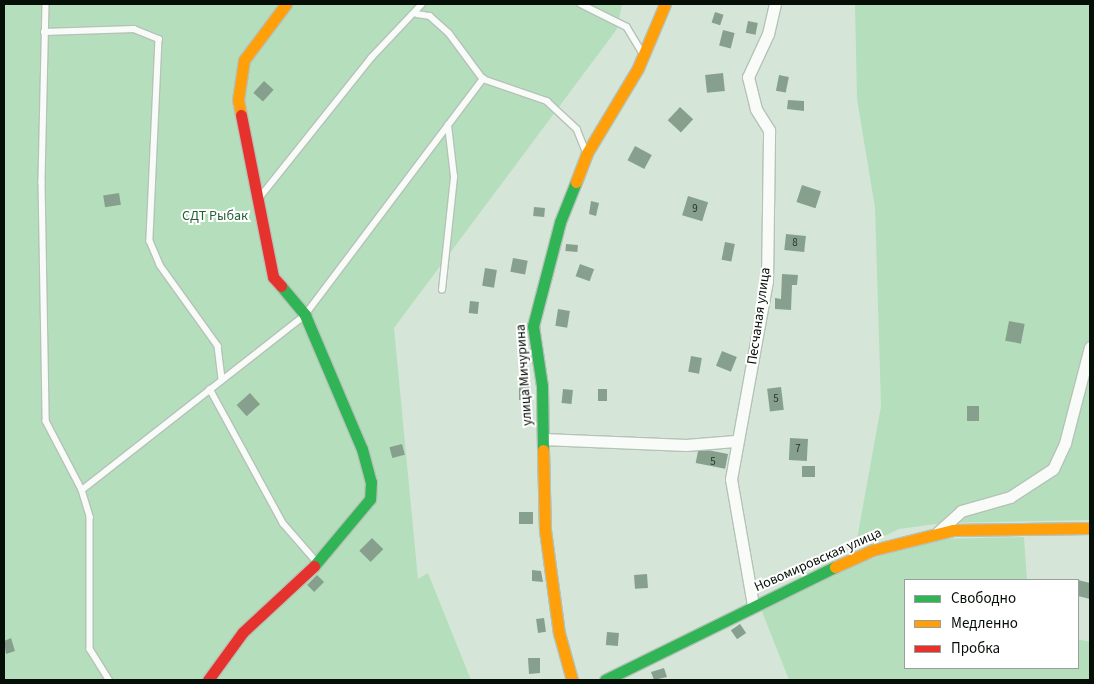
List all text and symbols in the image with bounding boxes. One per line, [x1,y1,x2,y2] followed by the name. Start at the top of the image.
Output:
[692,202,698,216] house number: 9
[182,208,248,224] park label: СДТ Рыбак
[792,236,798,250] house number: 8
[744,266,774,366] street label: Песчаная улица
[512,324,536,426] street label: улица Мичурина
[773,392,779,406] house number: 5
[795,442,801,456] house number: 7
[710,455,716,469] house number: 5
[752,524,884,596] street label: Новомировская улица
[904,579,1079,669] legend
[951,588,1016,609] text: Свободно
[951,613,1018,634] text: Медленно
[951,638,1000,659] text: Пробка

